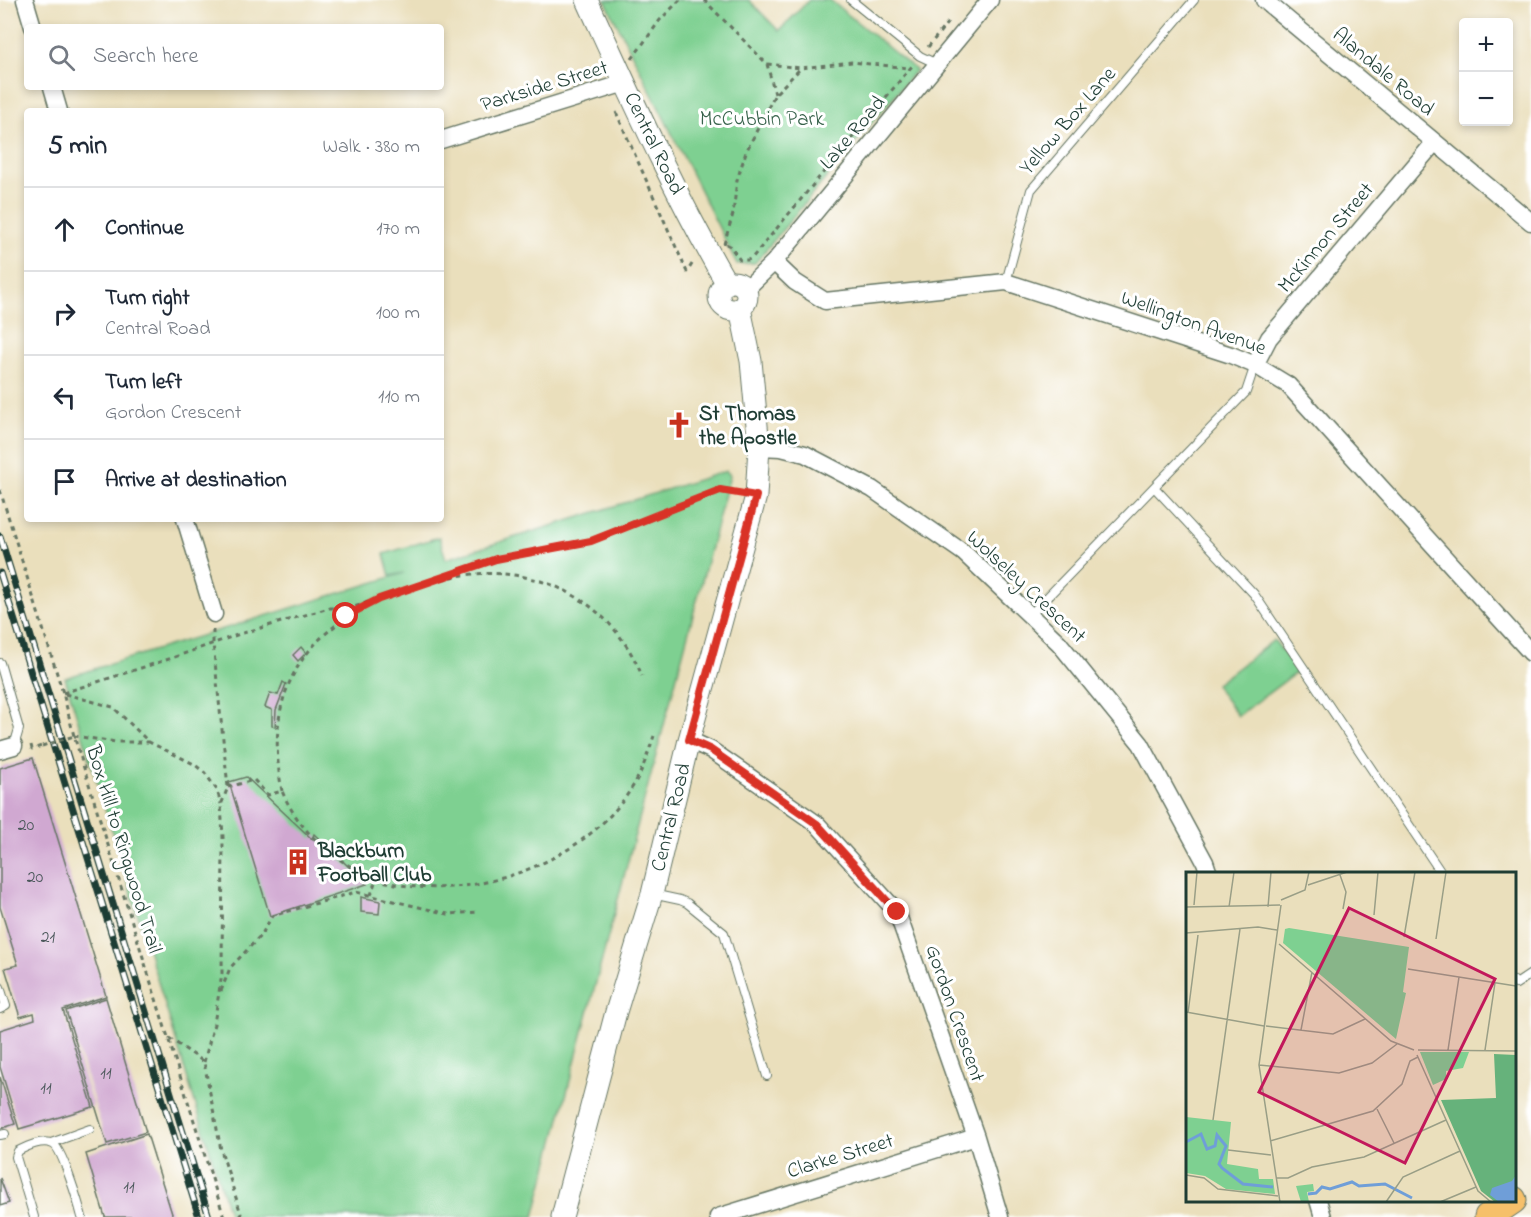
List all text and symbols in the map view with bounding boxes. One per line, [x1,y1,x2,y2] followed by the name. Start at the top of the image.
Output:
[1459,18,1513,126] map controls
[1459,18,1513,72] button: +
[1325,21,1440,124] street label: Alandale Road
[24,24,444,90] search box
[45,41,78,74] icon: search
[93,41,198,73] text: Search here
[477,53,612,121] street label: Parkside Street
[1013,60,1124,182] street label: Yellow Box Lane
[1459,72,1513,126] button: −
[615,88,691,200] street label: Central Road
[814,90,894,177] street label: Lake Road
[700,105,825,135] park label: McCubbin Park
[48,128,107,166] text: 5 min
[322,133,420,162] text: Walk · 380 m
[1271,176,1382,300] street label: McKinnon Street
[48,213,81,246] icon: ahead
[105,213,184,245] text: Continue
[376,215,420,244] text: 170 m
[105,283,190,315] text: Turn right
[1116,284,1271,366] street label: Wellington Avenue
[48,297,81,330] icon: right
[376,299,420,328] text: 100 m
[105,315,210,344] text: Central Road
[105,367,182,399] text: Turn left
[48,381,81,414] icon: left
[378,383,420,412] text: 110 m
[105,399,241,428] text: Gordon Crescent
[698,400,797,454] place label: St Thomas the Apostle
[664,410,694,440] church icon: St Thomas the Apostle
[48,465,81,498] icon: arrive
[105,465,287,497] text: Arrive at destination
[958,524,1092,653] street label: Wolseley Crescent
[332,602,358,628] route start
[75,741,169,958] street label: Box Hill to Ringwood Trail
[644,760,700,875] street label: Central Road
[18,813,35,839] house number: 20
[317,837,432,891] place label: Blackburn Football Club
[283,847,313,877] building icon: Blackburn Football Club
[27,865,44,891] house number: 20
[1186,872,1516,1202] inset map
[883,898,909,924] route end
[41,925,56,951] house number: 21
[917,941,992,1086] street label: Gordon Crescent
[100,1061,112,1087] house number: 11
[40,1076,52,1102] house number: 11
[784,1127,897,1187] street label: Clarke Street
[123,1175,135,1201] house number: 11

